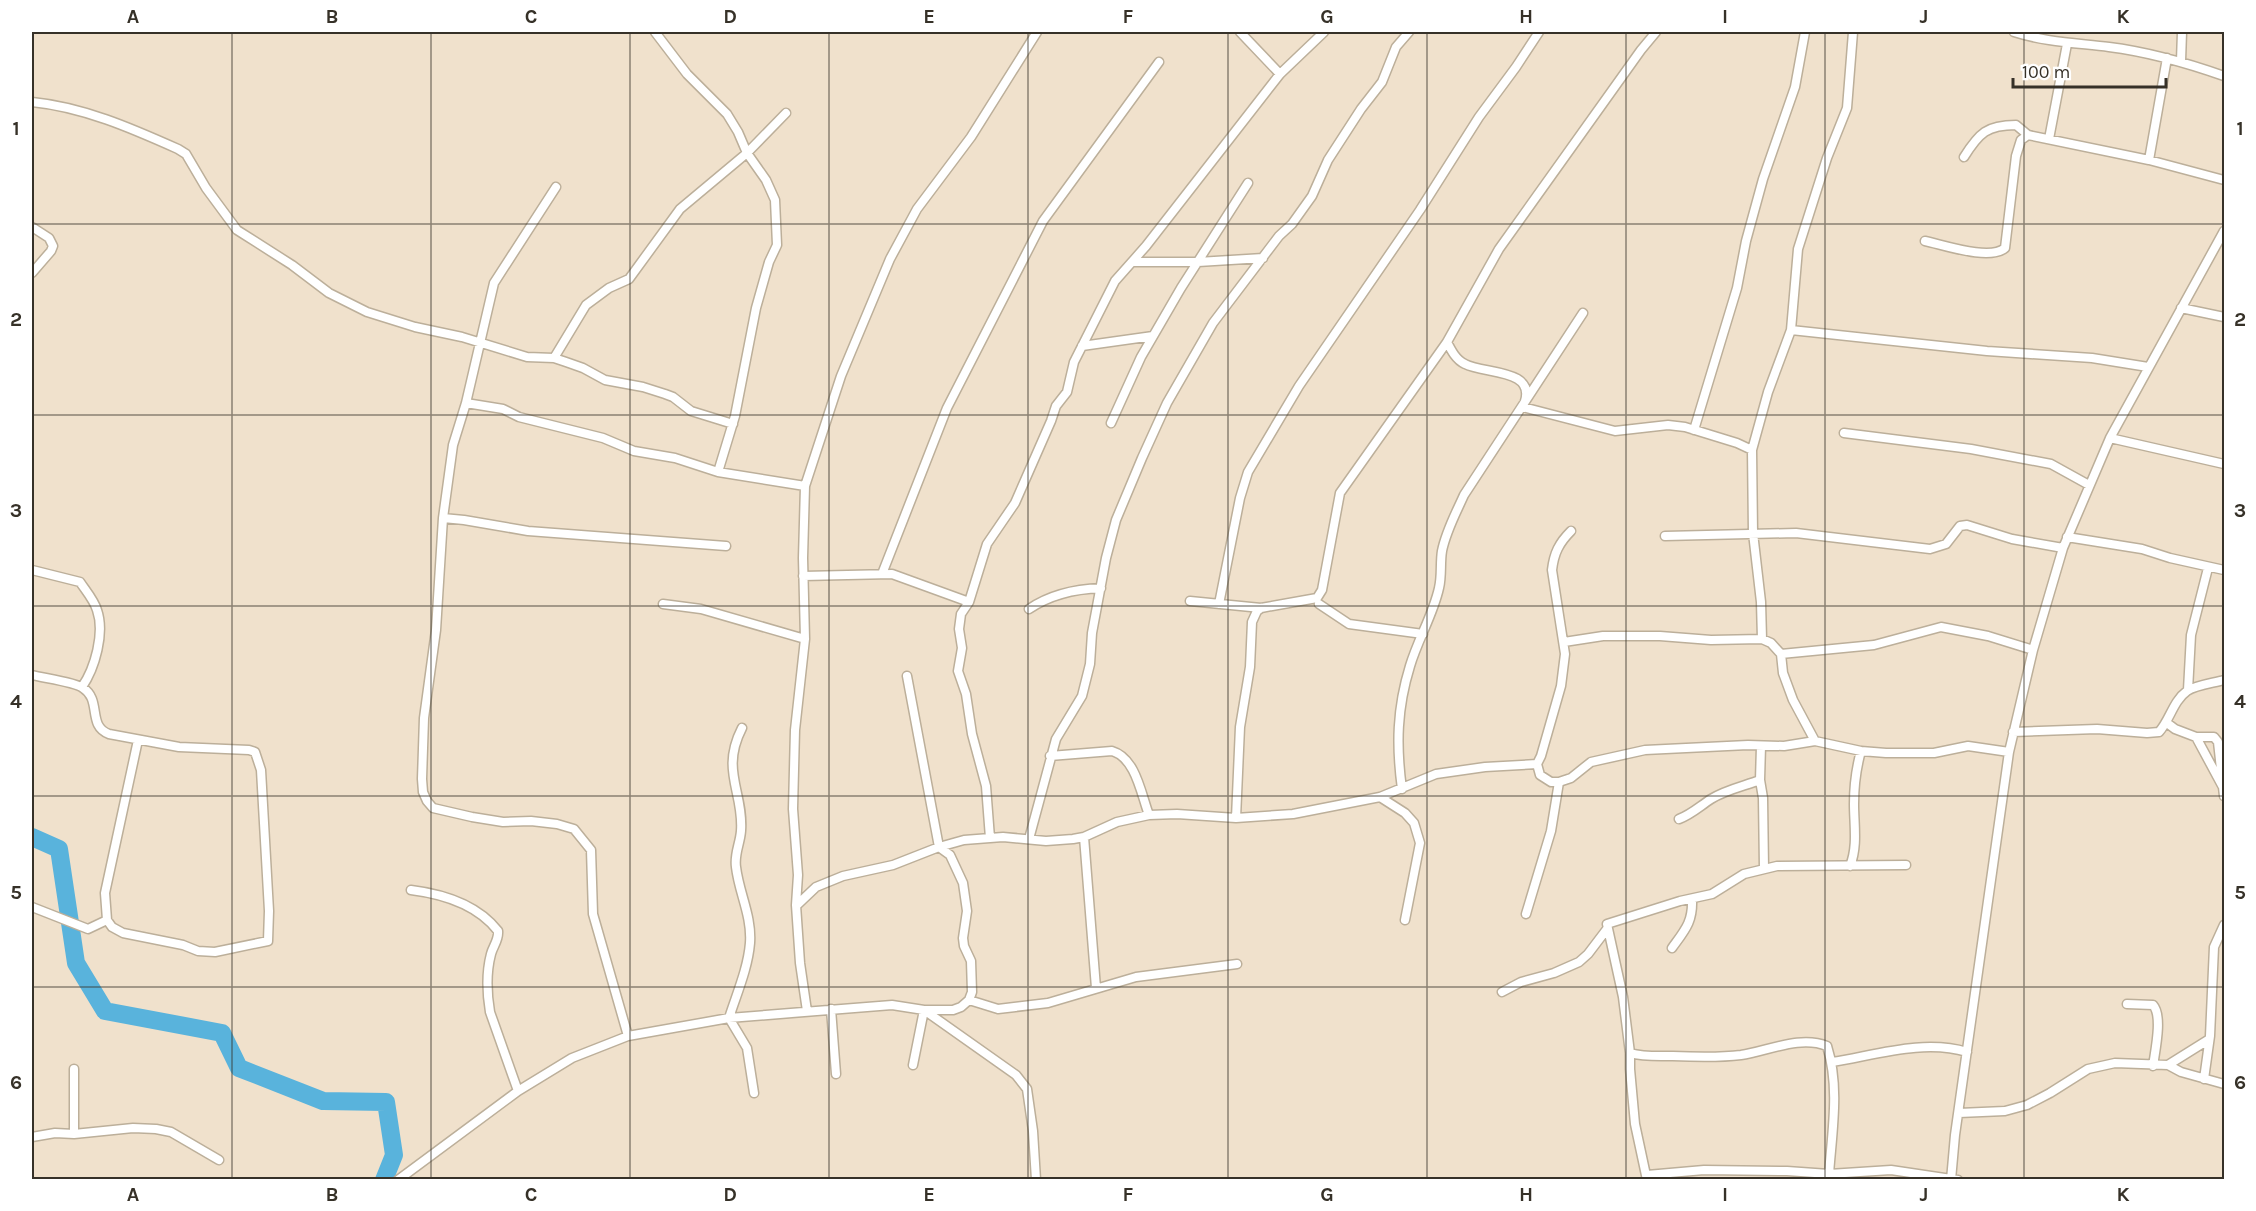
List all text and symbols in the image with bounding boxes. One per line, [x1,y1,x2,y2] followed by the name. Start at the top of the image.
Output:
[127,5,140,28] text: A
[326,5,338,28] text: B
[525,5,537,28] text: C
[723,5,737,28] text: D
[923,5,935,28] text: E
[1123,5,1134,28] text: F
[1320,5,1334,28] text: G
[1519,5,1533,28] text: H
[1722,5,1728,28] text: I
[1920,5,1928,28] text: J
[2116,5,2130,28] text: K
[2013,51,2166,89] scale bar
[2022,61,2070,83] text: 100 m
[12,117,20,140] text: 1
[2236,117,2244,140] text: 1
[10,308,22,331] text: 2
[2234,308,2246,331] text: 2
[10,499,22,522] text: 3
[2234,499,2246,522] text: 3
[10,690,22,713] text: 4
[2234,690,2246,713] text: 4
[10,881,22,904] text: 5
[2234,881,2246,904] text: 5
[10,1071,22,1094] text: 6
[2234,1071,2246,1094] text: 6
[127,1183,140,1206] text: A
[326,1183,338,1206] text: B
[525,1183,537,1206] text: C
[723,1183,737,1206] text: D
[923,1183,935,1206] text: E
[1123,1183,1134,1206] text: F
[1320,1183,1334,1206] text: G
[1519,1183,1533,1206] text: H
[1722,1183,1728,1206] text: I
[1920,1183,1928,1206] text: J
[2116,1183,2130,1206] text: K

